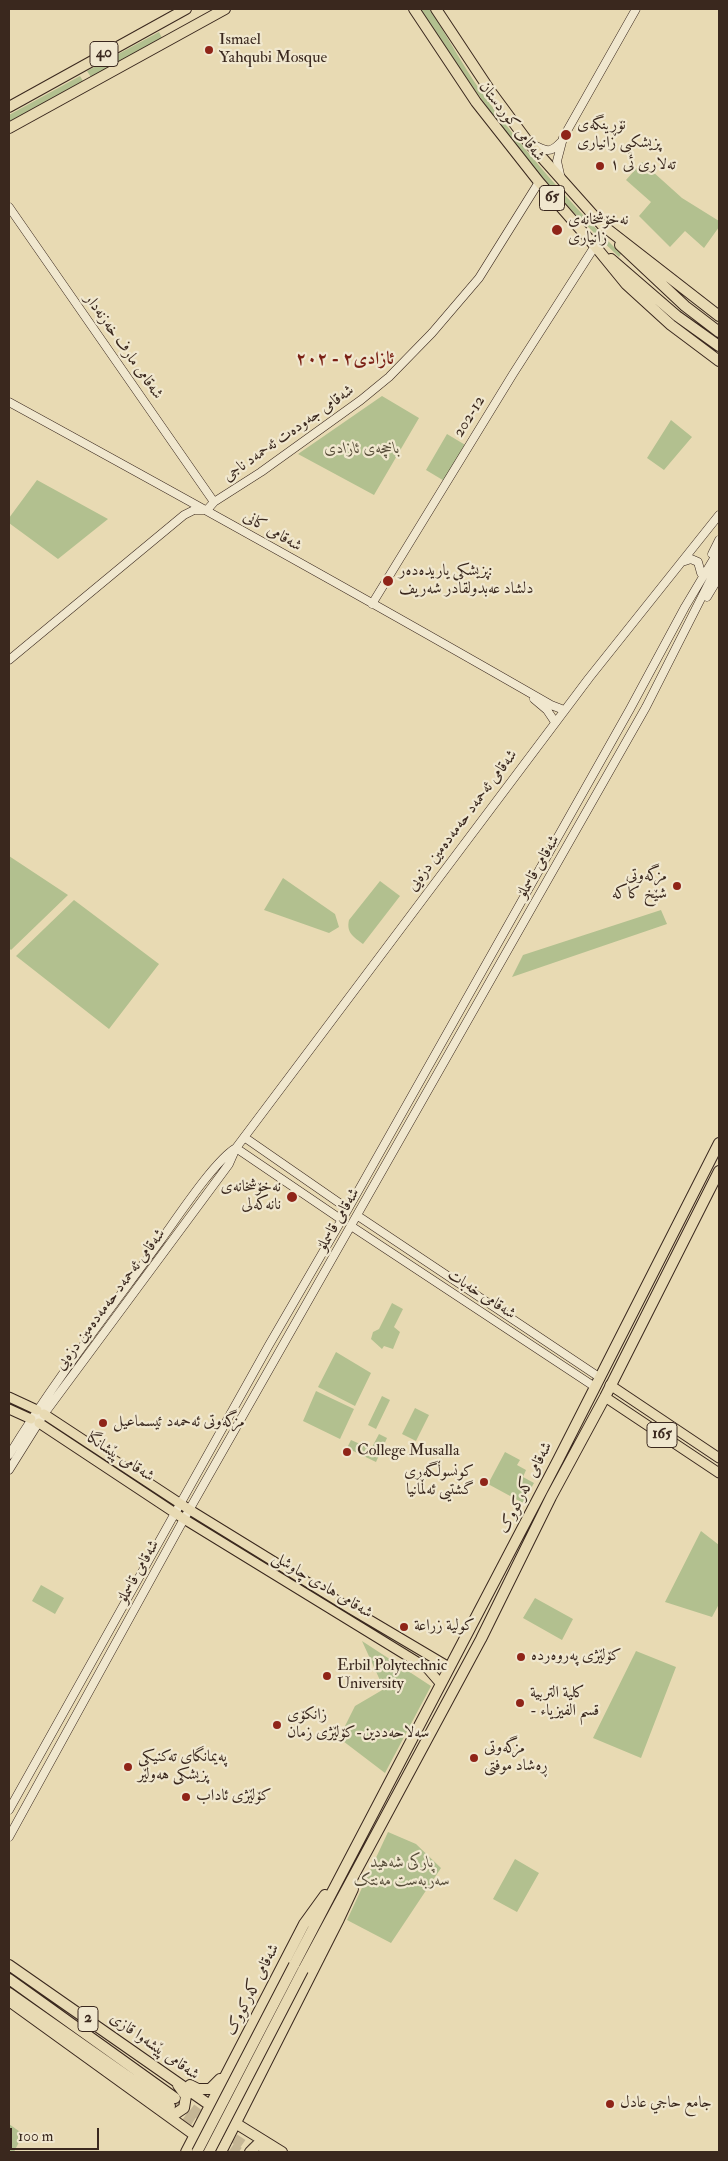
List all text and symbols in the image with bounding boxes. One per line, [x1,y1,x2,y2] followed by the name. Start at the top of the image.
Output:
[219,31,327,69] place label: Ismael Yahqubi Mosque
[90,42,118,66] road number: 40
[203,44,215,56] marker: Ismael Yahqubi Mosque
[474,78,548,166] street label: شەقامی کوردستان
[577,116,661,154] place label: نۆڕینگەی پزیشکیی زانیاری
[559,128,573,142] marker: نۆڕینگەی پزیشکیی زانیاری
[610,156,676,176] place label: تەلاری ئی ١
[594,160,606,172] marker: تەلاری ئی ١
[540,186,564,210] road number: 65
[568,211,628,249] place label: نەخۆشخانەی زانیاری
[550,223,564,237] marker: نەخۆشخانەی زانیاری
[79,291,167,403] street label: شەقامی مارف خەزنەدار
[296,349,394,371] district label: ئازادی٢ - ٢٠٢
[220,381,358,487] street label: شەقامی جەودەت ئەحمەد ناجی
[450,393,490,441] street label: 202-12
[324,440,400,460] park label: باخچەی ئازادی
[239,507,305,557] street label: شەقامی کانی
[399,562,534,600] place label: پزیشکی یاریدەدەر: دلشاد عەبدولقادر شەریف
[381,574,395,588] marker: پزیشکی یاریدەدەر: دلشاد عەبدولقادر شەریف
[404,746,522,896] street label: شەقامی ئەحمەد حەمەدەمین دزەیی
[513,832,565,902] street label: شەقامی قاسملۆ
[612,867,667,905] place label: مزگه‌وتی شێخ كاكه
[671,880,683,892] marker: مزگه‌وتی شێخ كاكه
[221,1178,281,1216] place label: نەخۆشخانەی نانەکەلی
[313,1185,365,1255] street label: شەقامی قاسملۆ
[285,1190,299,1204] marker: نەخۆشخانەی نانەکەلی
[52,1225,170,1375] street label: شەقامی ئەحمەد حەمەدەمین دزەیی
[443,1266,519,1324] street label: شەقامی خەبات
[113,1413,245,1433] place label: مزگەوتی ئەحمەد ئیسماعیل
[97,1417,109,1429] marker: مزگەوتی ئەحمەد ئیسماعیل
[647,1422,677,1448] road number: 165
[83,1429,157,1487] street label: شەقامی پێشانگا
[495,1439,557,1537] street label: شەقامی کەرکووک
[357,1442,459,1462] place label: College Musalla
[341,1446,353,1458] marker: College Musalla
[404,1463,474,1501] place label: کونسوڵگەری گشتیی ئەڵمانیا
[478,1476,490,1488] marker: کونسوڵگەری گشتیی ئەڵمانیا
[114,1537,164,1607] street label: شەقامی قاسملۆ
[268,1548,376,1624] street label: شەقامی هادی چاوشلی
[414,1617,475,1637] place label: كولية زراعة
[398,1621,410,1633] marker: كولية زراعة
[531,1647,622,1667] place label: کۆلێژی پەروەردە
[515,1651,527,1663] marker: کۆلێژی پەروەردە
[337,1657,447,1695] place label: Erbil Polytechnic University
[321,1670,333,1682] marker: Erbil Polytechnic University
[530,1684,599,1722] place label: كلية التربية - قسم الفيزياء
[514,1697,526,1709] marker: كلية التربية - قسم الفيزياء
[287,1706,429,1744] place label: زانکۆی سەلاحەددین-کۆلێژی زمان
[271,1719,283,1731] marker: زانکۆی سەلاحەددین-کۆلێژی زمان
[484,1739,548,1777] place label: مزگەوتی ڕەشاد موفتی
[138,1748,227,1786] place label: پەیمانگای تەکنیکی پزیشکی هەولێر
[468,1752,480,1764] marker: مزگەوتی ڕەشاد موفتی
[122,1761,134,1773] marker: پەیمانگای تەکنیکی پزیشکی هەولێر
[196,1787,271,1807] place label: کۆلێژی ئاداب
[180,1791,192,1803] marker: کۆلێژی ئاداب
[354,1854,450,1892] park label: پارکی شەهید سەربەست مەنتک
[222,1941,284,2039] street label: شەقامی کەرکووک
[78,2006,98,2032] road number: 2
[105,2009,203,2085] street label: شەقامی پێشەوا قازی
[620,2094,712,2114] place label: جامع حاجي عادل
[604,2098,616,2110] marker: جامع حاجي عادل
[12,2118,101,2150] scale bar
[18,2127,53,2146] text: 100 m

